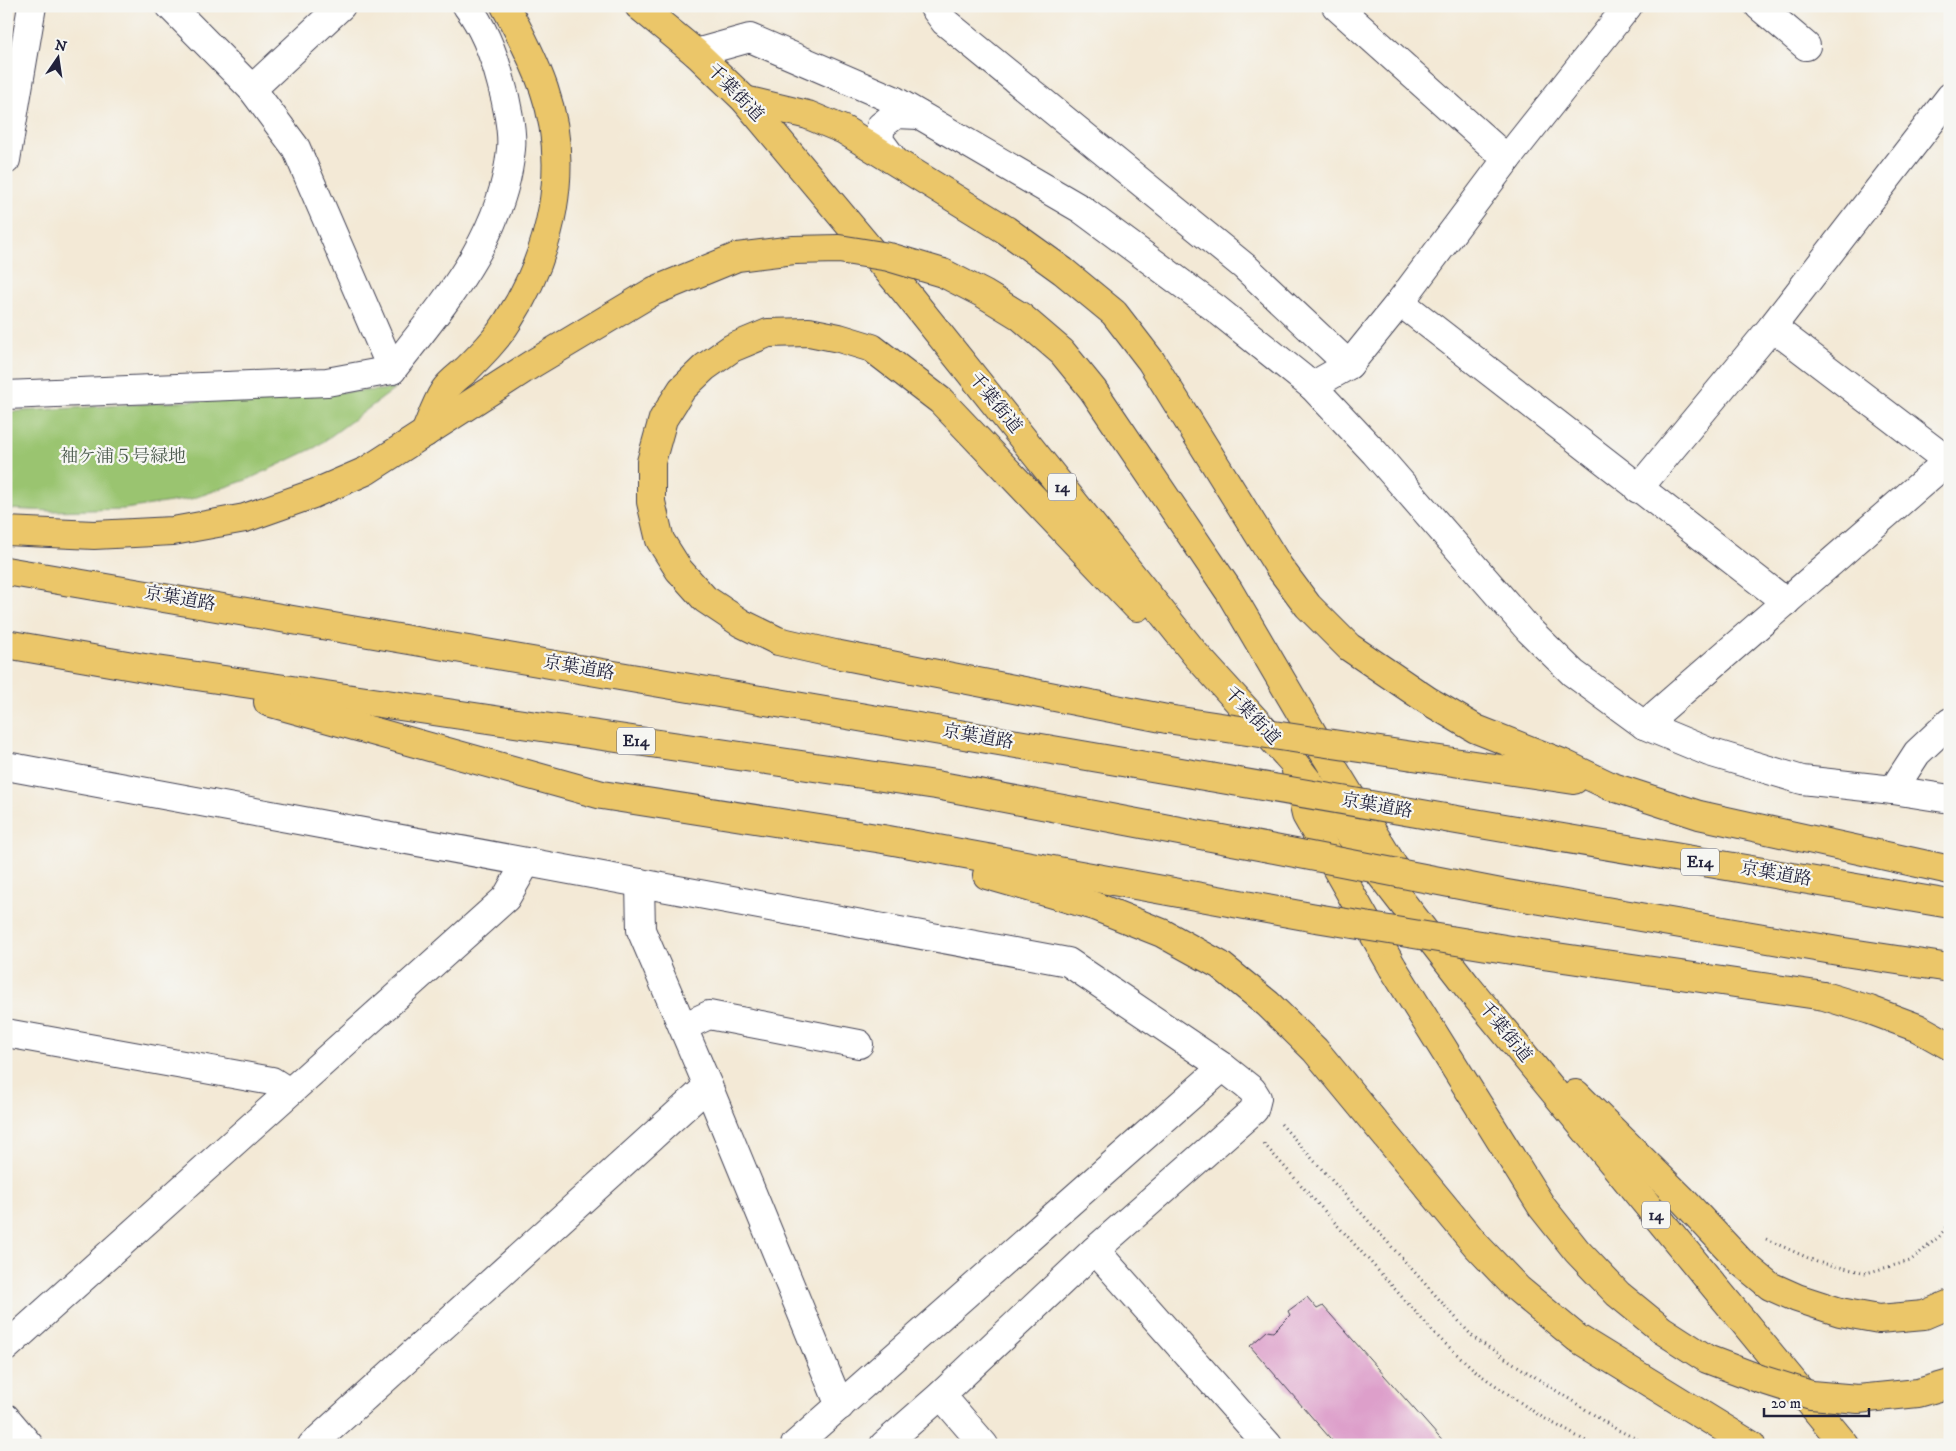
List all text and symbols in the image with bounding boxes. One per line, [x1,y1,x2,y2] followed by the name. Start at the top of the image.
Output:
[32,32,82,82] north arrow
[53,36,69,56] text: N
[702,59,768,127] street label: 千葉街道
[964,368,1026,438] street label: 千葉街道
[60,446,186,468] park label: 袖ケ浦５号緑地
[1048,474,1076,501] road number: 14
[143,582,217,616] street label: 京葉道路
[542,651,616,685] street label: 京葉道路
[1219,682,1285,750] street label: 千葉街道
[941,720,1015,754] street label: 京葉道路
[617,728,655,754] road number: E14
[1340,789,1414,823] street label: 京葉道路
[1681,849,1719,876] road number: E14
[1739,857,1813,891] street label: 京葉道路
[1474,997,1536,1067] street label: 千葉街道
[1642,1202,1670,1228] road number: 14
[1764,1386,1868,1418] scale bar
[1771,1394,1801,1413] text: 20 m

